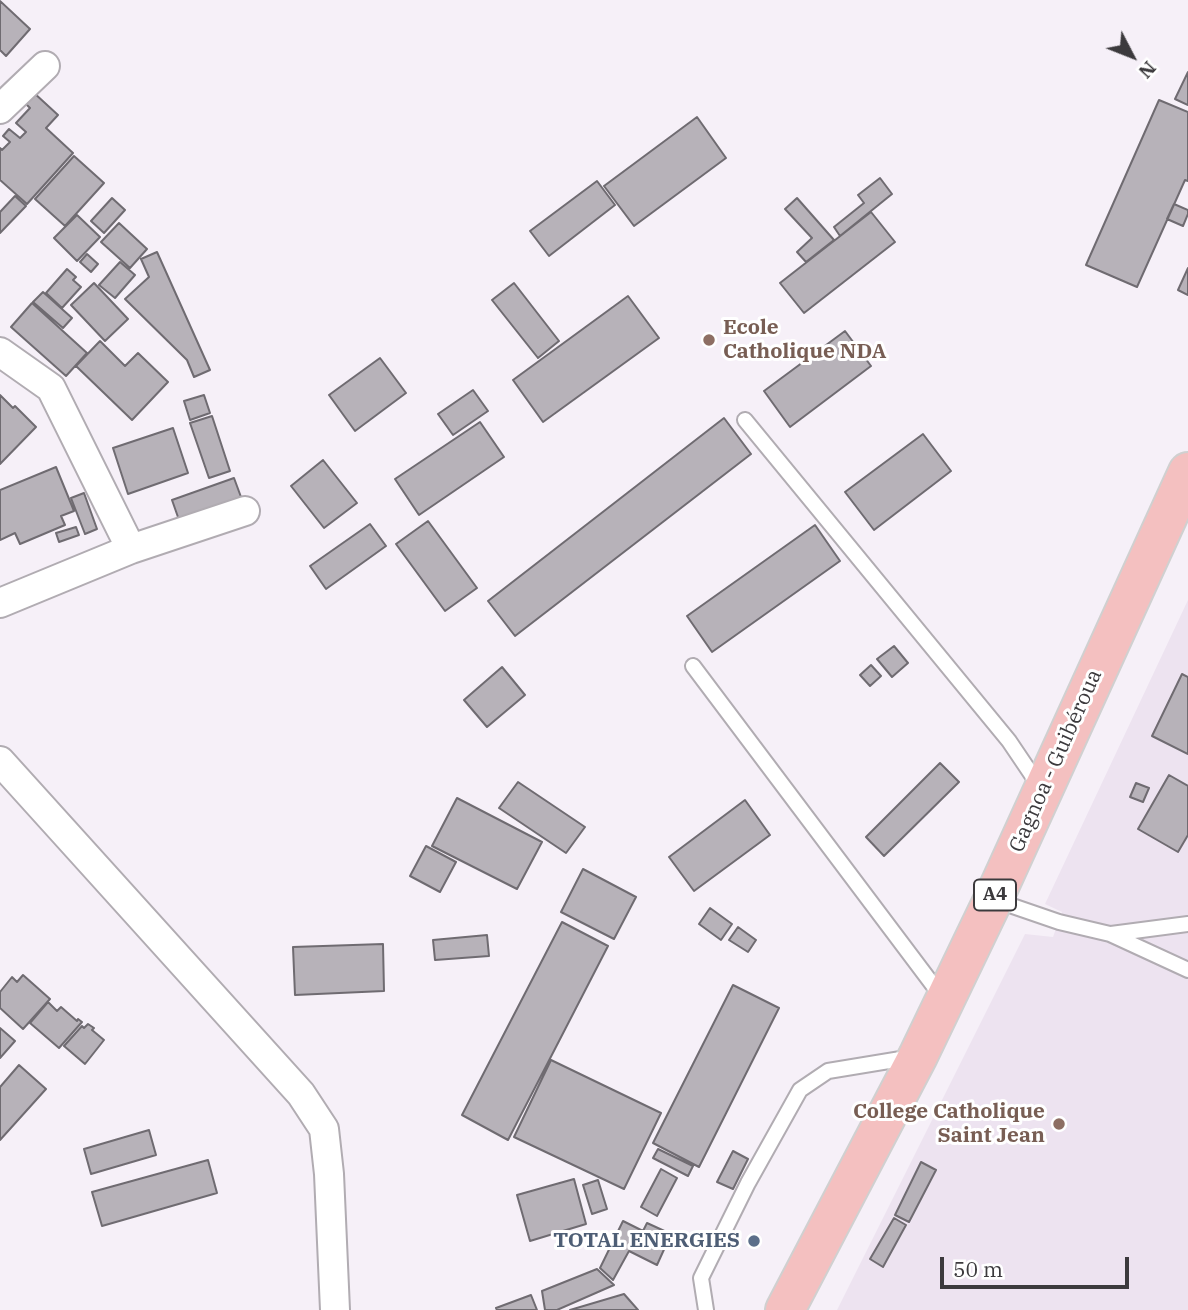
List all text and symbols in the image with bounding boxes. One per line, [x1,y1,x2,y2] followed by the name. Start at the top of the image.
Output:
[1097,21,1167,91] north arrow
[1134,56,1162,84] text: N
[723,315,886,365] place label: Ecole Catholique NDA
[701,332,717,348] marker: Ecole Catholique NDA
[1004,666,1108,856] street label: Gagnoa - Guibéroua
[974,880,1016,911] road number: A4
[853,1099,1045,1149] place label: College Catholique Saint Jean
[1051,1116,1067,1132] marker: College Catholique Saint Jean
[553,1228,740,1254] place label: TOTAL ENERGIES
[746,1233,762,1249] marker: TOTAL ENERGIES
[943,1244,1132,1288] scale bar
[953,1255,1003,1283] text: 50 m

